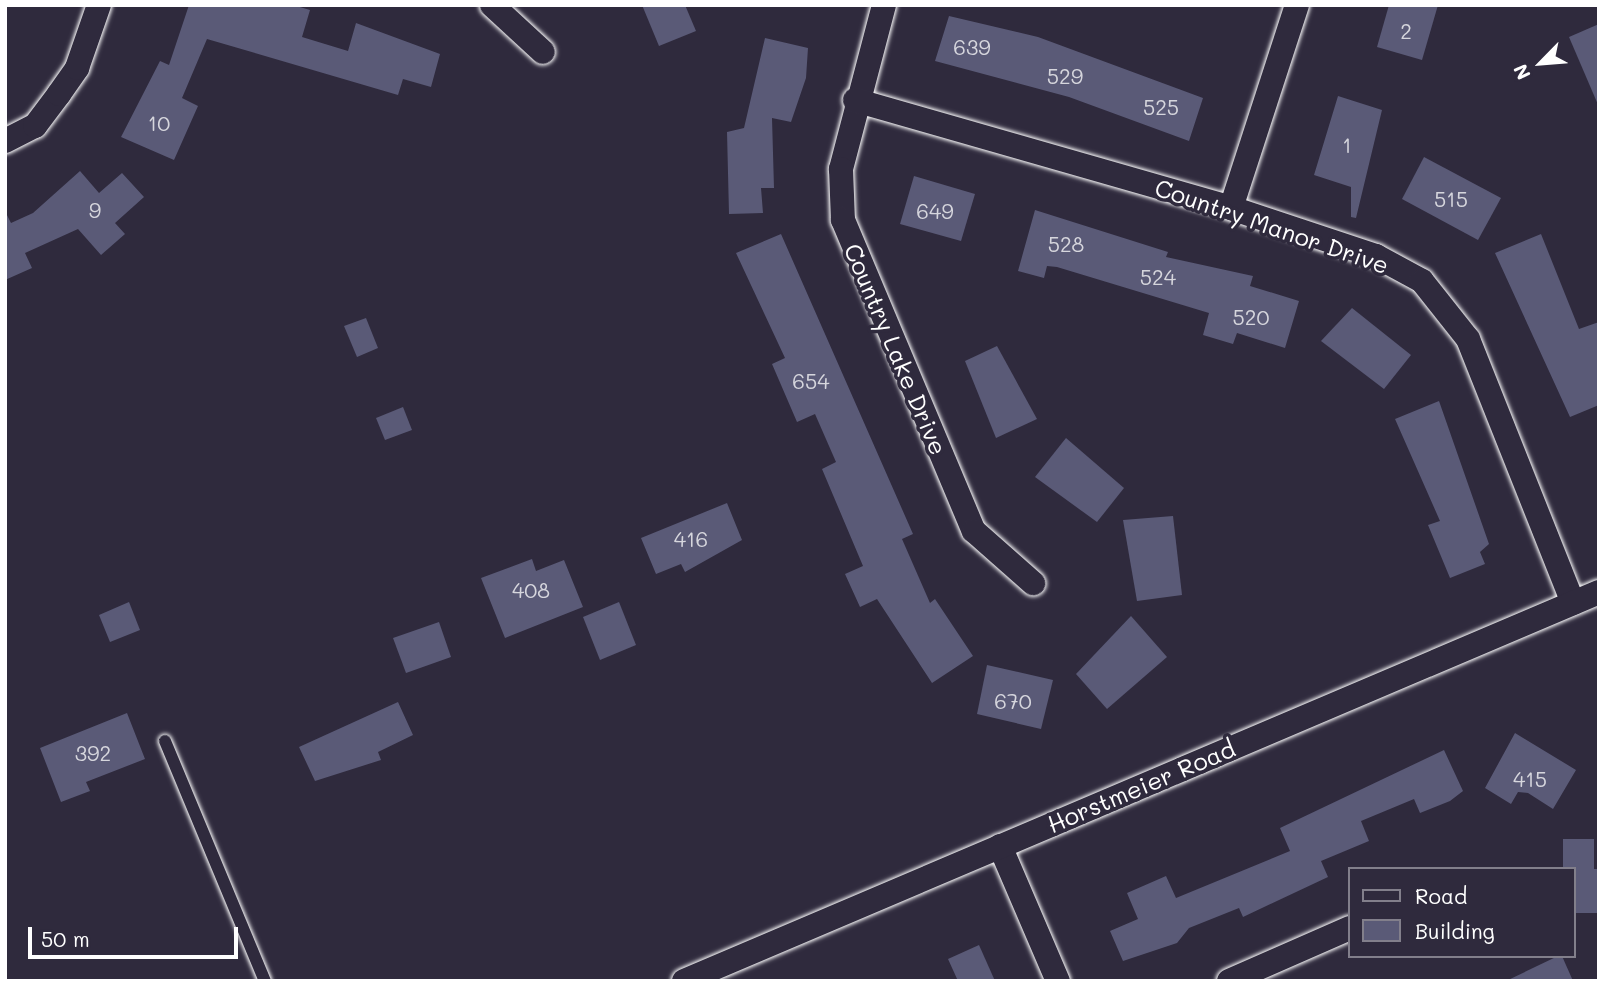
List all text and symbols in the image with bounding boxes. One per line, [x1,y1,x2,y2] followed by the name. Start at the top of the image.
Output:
[1400,18,1412,44] house number: 2
[1506,28,1576,98] north arrow
[953,34,991,60] house number: 639
[1507,60,1536,84] text: N
[1047,63,1083,89] house number: 529
[1143,94,1179,120] house number: 525
[148,110,170,136] house number: 10
[1342,132,1352,158] house number: 1
[1151,172,1393,280] street label: Country Manor Drive
[1434,186,1468,212] house number: 515
[89,197,101,223] house number: 9
[916,198,954,224] house number: 649
[1048,231,1084,257] house number: 528
[838,239,954,459] street label: Country Lake Drive
[1140,264,1176,290] house number: 524
[1233,304,1269,330] house number: 520
[792,368,830,394] house number: 654
[674,526,708,552] house number: 416
[512,577,550,603] house number: 408
[994,688,1032,714] house number: 670
[1043,733,1239,839] street label: Horstmeier Road
[75,740,111,766] house number: 392
[1513,766,1547,792] house number: 415
[1348,867,1576,958] legend
[1415,882,1467,909] text: Road
[32,912,242,956] scale bar
[1415,917,1495,944] text: Building
[41,925,90,952] text: 50 m

